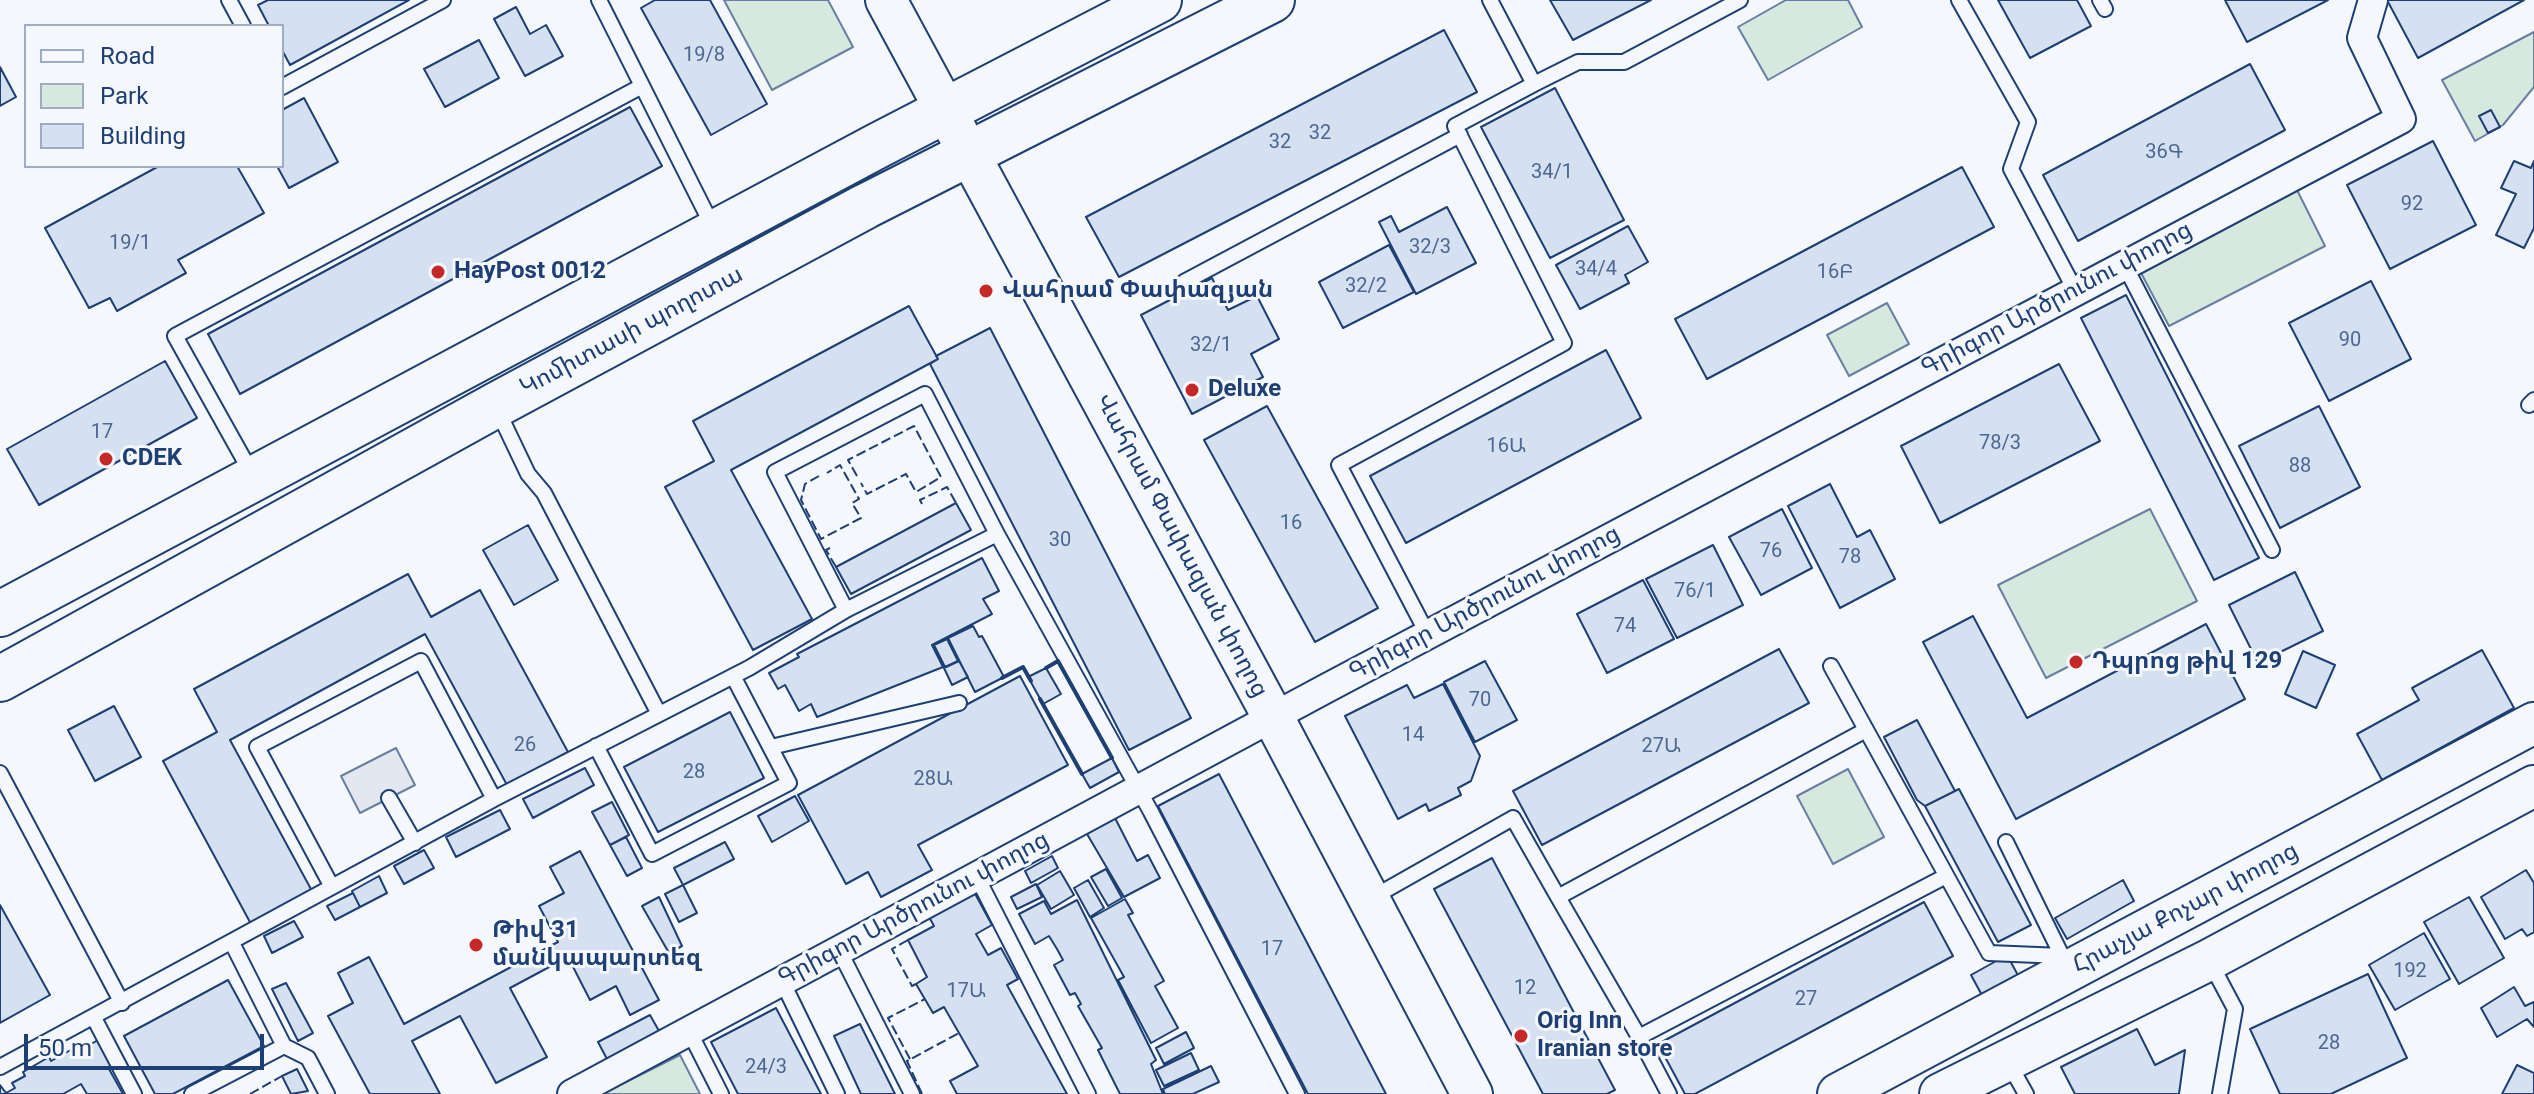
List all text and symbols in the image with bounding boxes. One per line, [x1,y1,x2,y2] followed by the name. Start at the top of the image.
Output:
[24,24,284,168] legend
[100,42,155,70] text: Road
[683,44,725,68] house number: 19/8
[100,82,148,110] text: Park
[100,122,186,150] text: Building
[1309,122,1331,146] house number: 32
[1269,131,1291,155] house number: 32
[2145,141,2183,165] house number: 36Գ
[1531,161,1573,185] house number: 34/1
[2401,193,2423,217] house number: 92
[1917,216,2197,384] street label: Գրիգոր Արծրունու փողոց
[109,232,151,256] house number: 19/1
[1409,236,1451,260] house number: 32/3
[454,258,606,286] place label: HayPost 0012
[1575,258,1617,282] house number: 34/4
[516,261,748,403] street label: Կոմիտասի պողոտա
[1817,261,1853,285] house number: 16Բ
[429,263,447,281] marker: HayPost 0012
[1345,275,1387,299] house number: 32/2
[1002,277,1273,305] place label: Վահրամ Փափազյան
[977,282,995,300] marker: Վահրամ Փափազյան
[2339,329,2361,353] house number: 90
[1190,334,1232,358] house number: 32/1
[1208,376,1281,404] place label: Deluxe
[1183,381,1201,399] marker: Deluxe
[1088,389,1274,703] street label: Վահրամ Փափազյան փողոց
[91,421,113,445] house number: 17
[1979,432,2021,456] house number: 78/3
[1486,435,1526,459] house number: 16Ա
[122,445,182,473] place label: CDEK
[97,450,115,468] marker: CDEK
[2289,455,2311,479] house number: 88
[1280,512,1302,536] house number: 16
[1345,520,1625,688] street label: Գրիգոր Արծրունու փողոց
[1049,529,1071,553] house number: 30
[1760,540,1782,564] house number: 76
[1839,546,1861,570] house number: 78
[1674,580,1716,604] house number: 76/1
[1614,615,1636,639] house number: 74
[2092,648,2282,676] place label: Դպրոց թիվ 129
[2067,653,2085,671] marker: Դպրոց թիվ 129
[1469,689,1491,713] house number: 70
[1402,724,1424,748] house number: 14
[514,734,536,758] house number: 26
[1641,735,1681,759] house number: 27Ա
[683,761,705,785] house number: 28
[913,768,953,792] house number: 28Ա
[774,826,1054,994] street label: Գրիգոր Արծրունու փողոց
[2068,837,2304,981] street label: Հրաչյա Քոչար փողոց
[492,917,701,973] place label: Թիվ 31 մանկապարտեզ
[467,936,485,954] marker: Թիվ 31 մանկապարտեզ
[1261,938,1283,962] house number: 17
[2393,960,2427,984] house number: 192
[1514,977,1536,1001] house number: 12
[946,980,986,1004] house number: 17Ա
[1795,988,1817,1012] house number: 27
[1537,1008,1673,1064] place label: Orig Inn Iranian store
[28,1018,268,1068] scale bar
[1512,1027,1530,1045] marker: Orig Inn Iranian store
[2318,1032,2340,1056] house number: 28
[38,1034,92,1062] text: 50 m
[745,1056,787,1080] house number: 24/3

